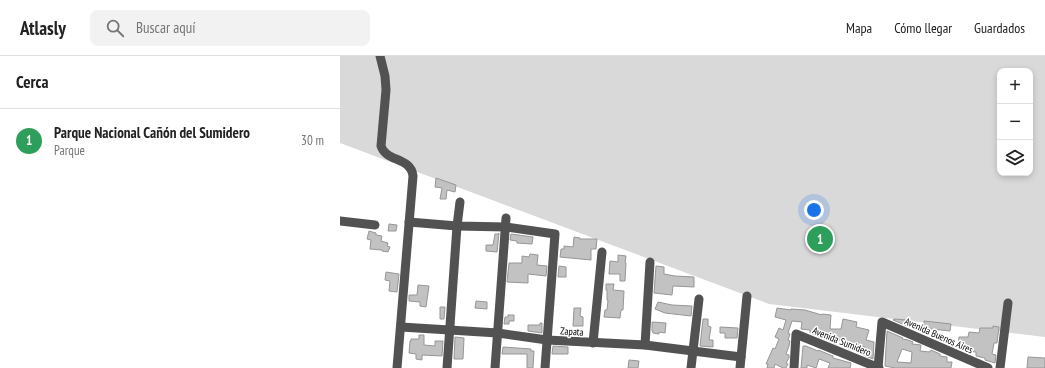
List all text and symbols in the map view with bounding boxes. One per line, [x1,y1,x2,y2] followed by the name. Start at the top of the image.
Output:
[90,10,370,46] search box
[20,16,66,40] text: Atlasly
[104,17,126,39] icon: search
[136,18,195,37] text: Buscar aquí
[846,19,872,37] text: Mapa
[894,19,952,37] text: Cómo llegar
[974,19,1025,37] text: Guardados
[997,68,1033,176] map controls
[997,68,1033,104] button: +
[16,71,49,93] text: Cerca
[997,104,1033,140] button: −
[54,123,250,142] text: Parque Nacional Cañón del Sumidero
[26,132,32,149] text: 1
[301,132,324,149] text: 30 m
[997,140,1033,176] button: layers
[54,142,85,159] text: Parque
[804,200,824,220] your location
[807,224,833,254] pin: 1
[902,315,976,357] street label: Avenida Buenos Aires
[560,324,584,339] street label: Zapata
[811,324,873,359] street label: Avenida Sumidero

